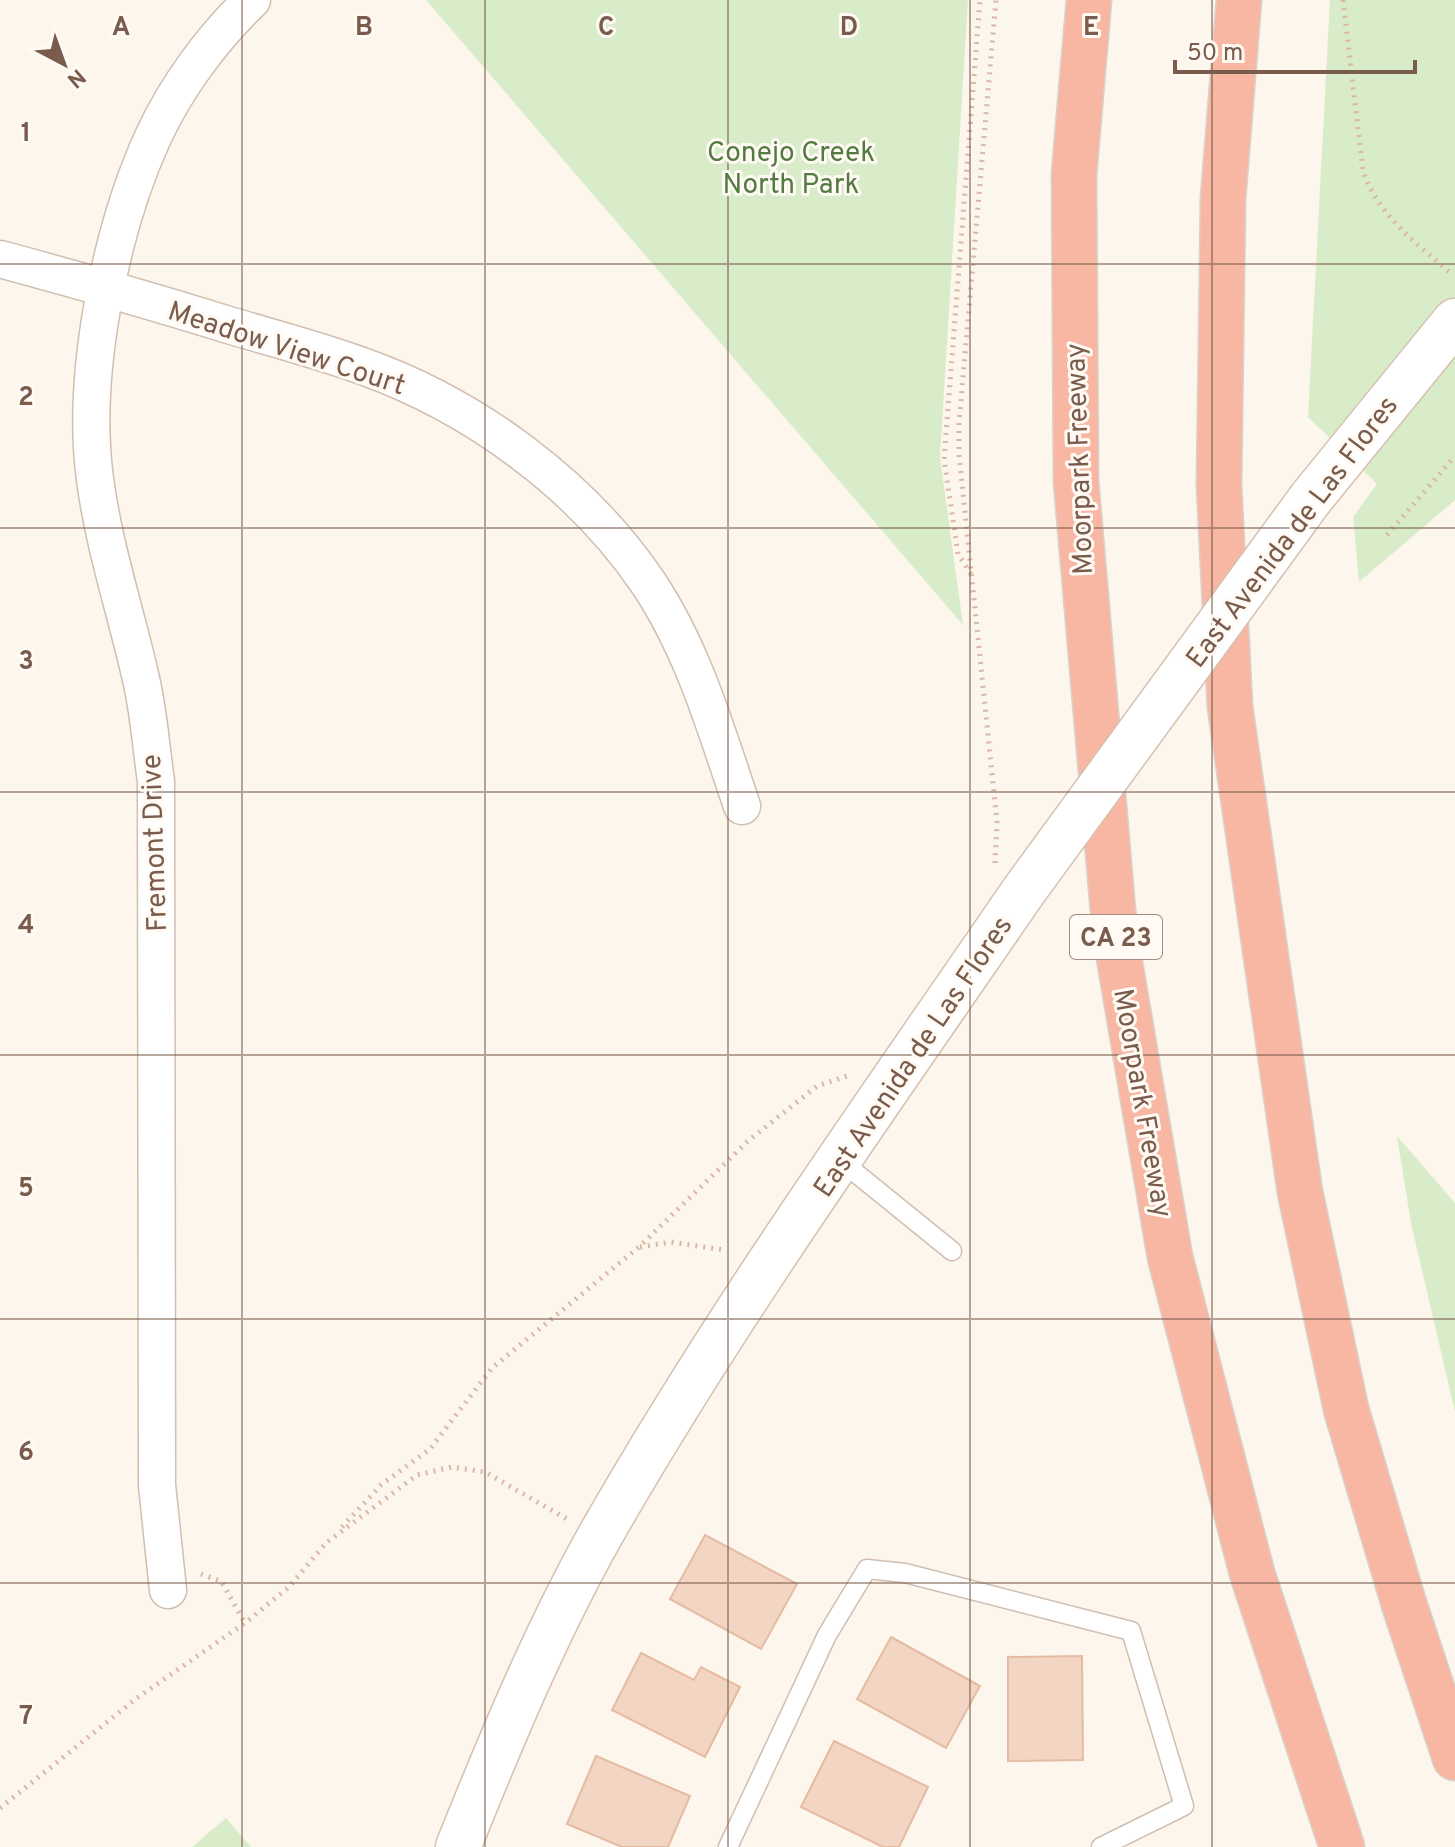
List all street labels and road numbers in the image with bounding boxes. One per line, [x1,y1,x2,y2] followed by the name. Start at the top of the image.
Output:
[163,294,409,405] street label: Meadow View Court
[1059,342,1103,575] street label: Moorpark Freeway
[1179,390,1408,676] street label: East Avenida de Las Flores
[135,754,177,932] street label: Fremont Drive
[807,910,1022,1205] street label: East Avenida de Las Flores
[1070,915,1162,959] road number: CA 23
[1103,986,1179,1221] street label: Moorpark Freeway

